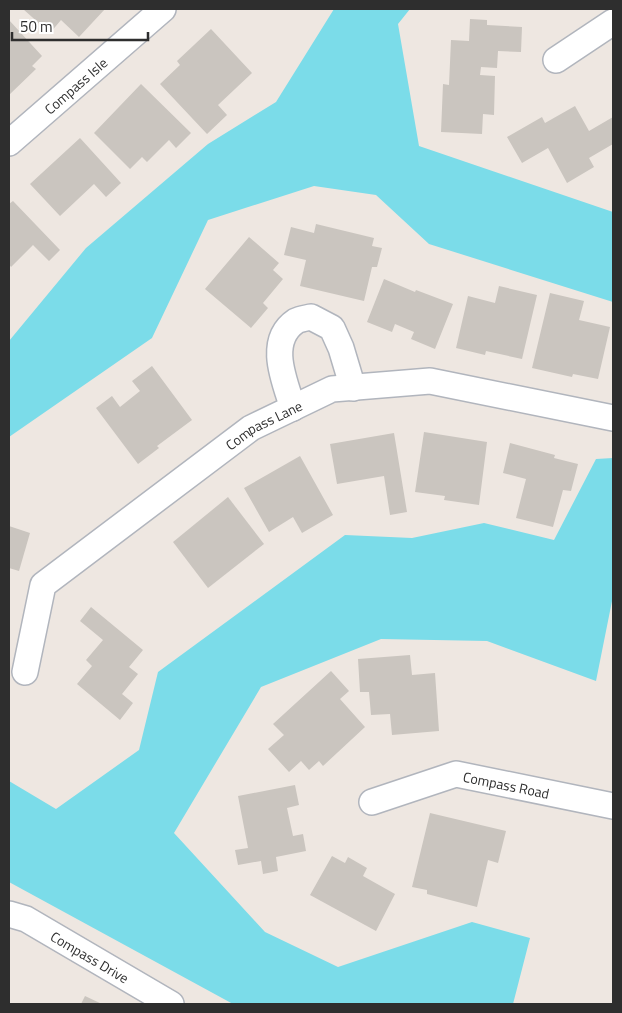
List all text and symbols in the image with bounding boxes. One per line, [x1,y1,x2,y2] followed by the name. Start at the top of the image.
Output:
[12,10,149,42] scale bar
[20,15,53,38] text: 50 m
[39,52,111,119] street label: Compass Isle
[221,395,305,455] street label: Compass Lane
[461,765,551,803] street label: Compass Road
[47,925,133,988] street label: Compass Drive

